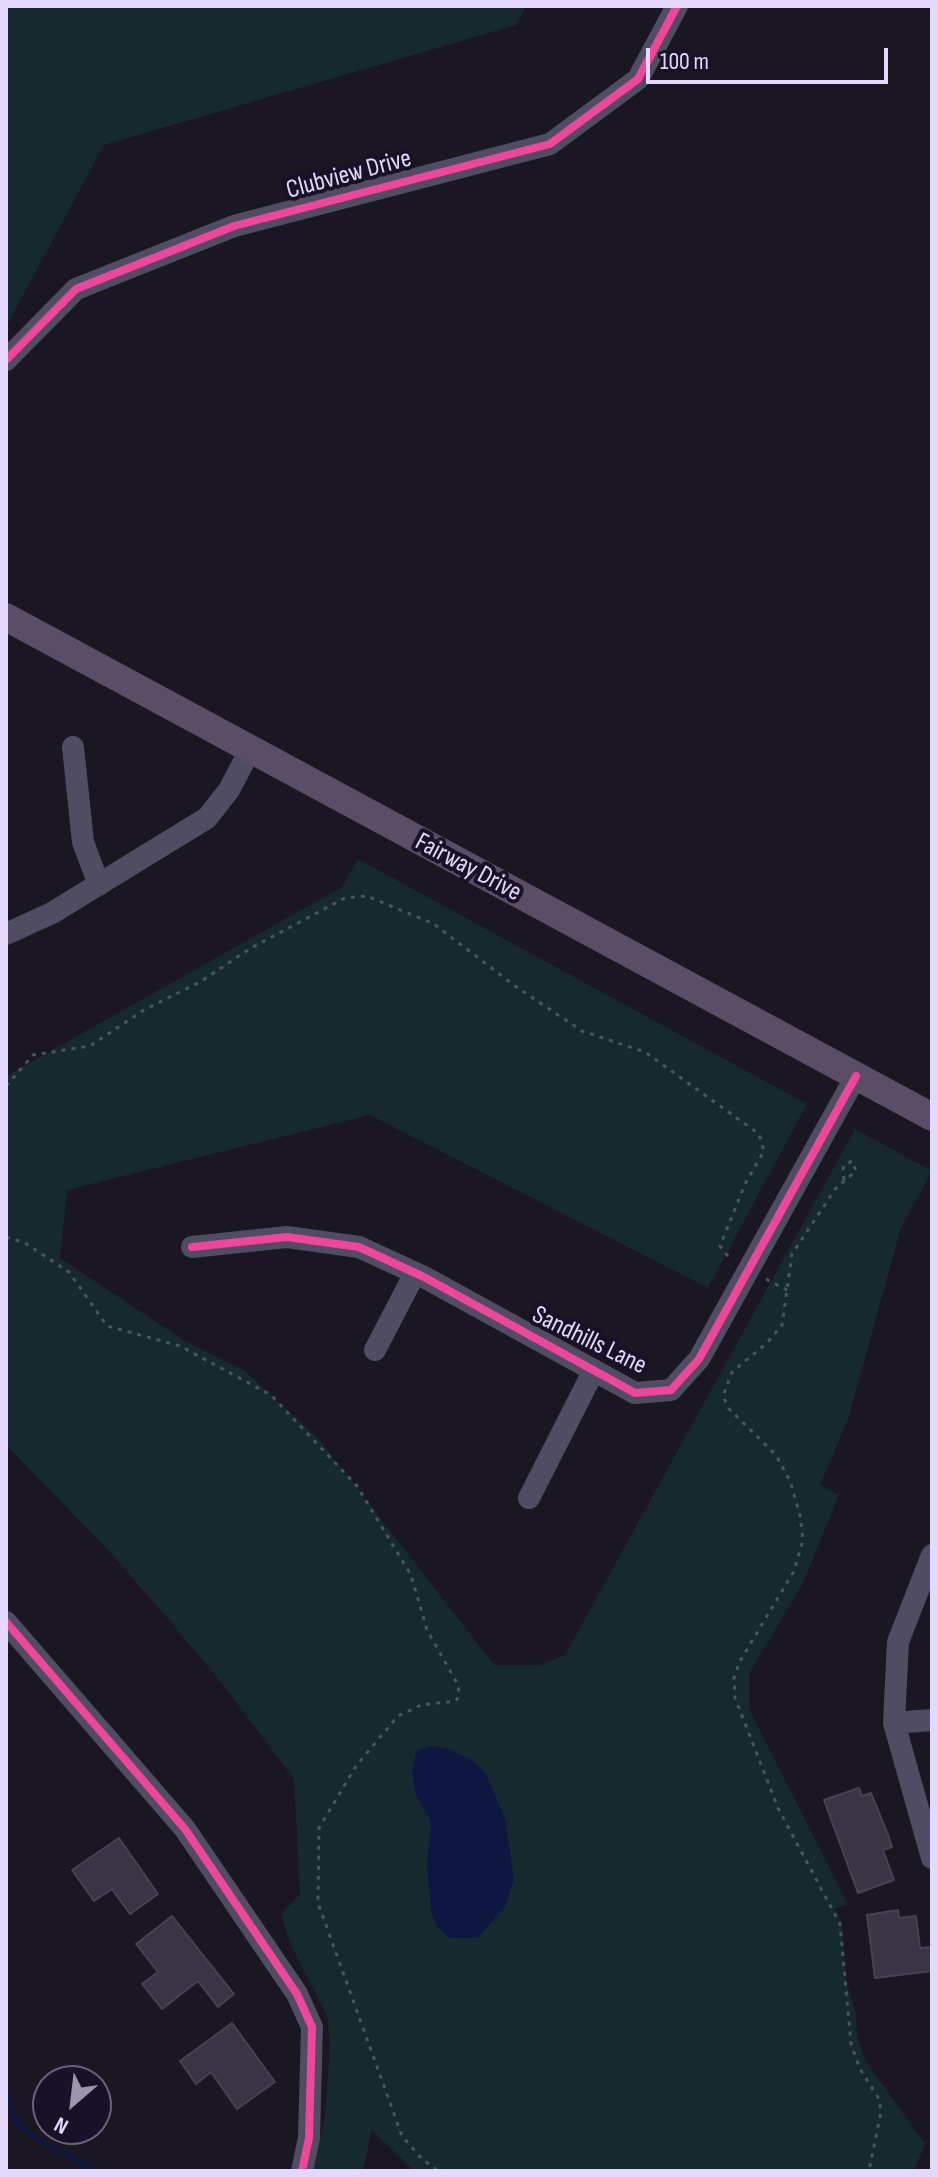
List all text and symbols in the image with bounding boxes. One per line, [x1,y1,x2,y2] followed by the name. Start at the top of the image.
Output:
[650,32,892,82] scale bar
[660,47,709,76] text: 100 m
[283,143,415,207] street label: Clubview Drive
[410,827,526,909] street label: Fairway Drive
[527,1300,651,1382] street label: Sandhills Lane
[32,2065,112,2145] north arrow
[50,2110,73,2140] text: N

